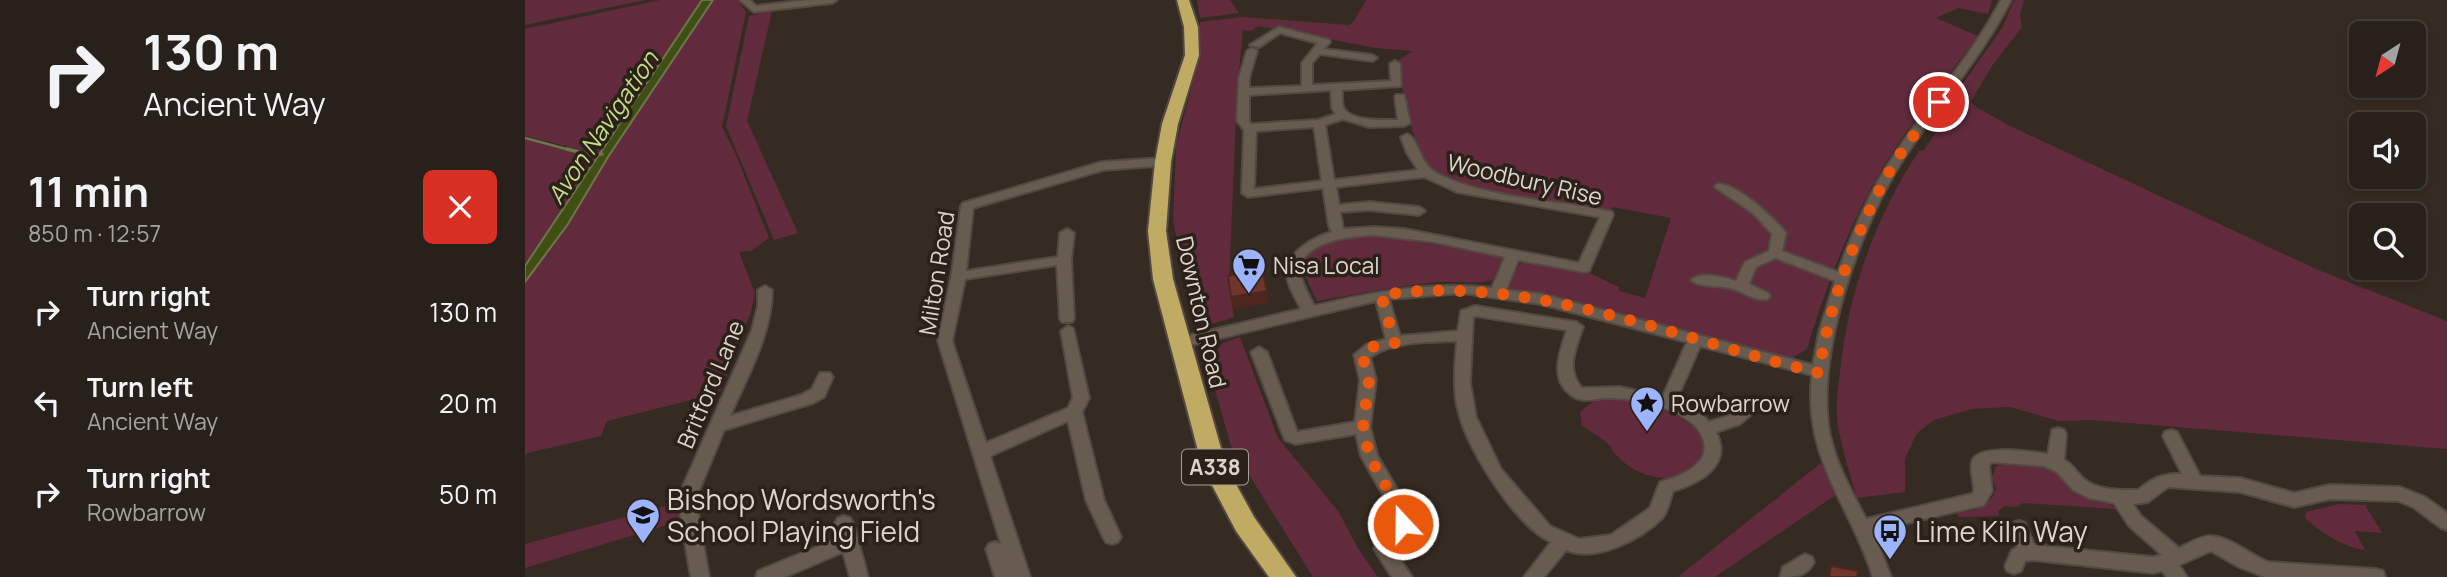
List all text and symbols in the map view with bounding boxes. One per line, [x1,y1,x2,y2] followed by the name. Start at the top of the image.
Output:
[143,18,279,85] text: 130 m
[2349,21,2425,98] north arrow
[2349,21,2426,280] map controls
[28,28,119,119] icon: right
[539,44,666,210] water label: Avon Navigation
[1909,72,1969,132] pin
[143,82,326,126] text: Ancient Way
[1920,83,1958,121] icon: arrive
[2349,112,2426,189] button: sound
[1444,146,1606,212] street label: Woodbury Rise
[28,162,149,220] text: 11 min
[423,170,497,244] button: close
[2349,203,2426,280] button: search
[910,209,962,337] street label: Milton Road
[28,217,161,249] text: 850 m · 12:57
[1169,233,1235,391] street label: Downton Road
[1230,246,1268,295] supermarket icon: Nisa Local
[1273,249,1380,281] place label: Nisa Local
[87,278,211,314] text: Turn right
[28,293,66,331] icon: right
[429,294,497,330] text: 130 m
[87,314,218,346] text: Ancient Way
[669,315,751,453] street label: Britford Lane
[87,369,194,405] text: Turn left
[28,384,66,422] icon: left
[1628,384,1666,433] place icon: Rowbarrow
[439,385,497,421] text: 20 m
[1671,387,1790,419] place label: Rowbarrow
[87,405,218,437] text: Ancient Way
[1182,449,1248,484] road number: A338
[87,460,211,496] text: Turn right
[28,475,66,513] icon: right
[439,476,497,512] text: 50 m
[667,480,936,550] place label: Bishop Wordsworth's School Playing Field
[1366,487,1440,561] position arrow
[87,496,206,528] text: Rowbarrow
[624,496,662,545] school or university icon: Bishop Wordsworth's School Playing Field
[1871,512,1909,561] bus stop icon: Lime Kiln Way
[1915,512,2088,550] place label: Lime Kiln Way

